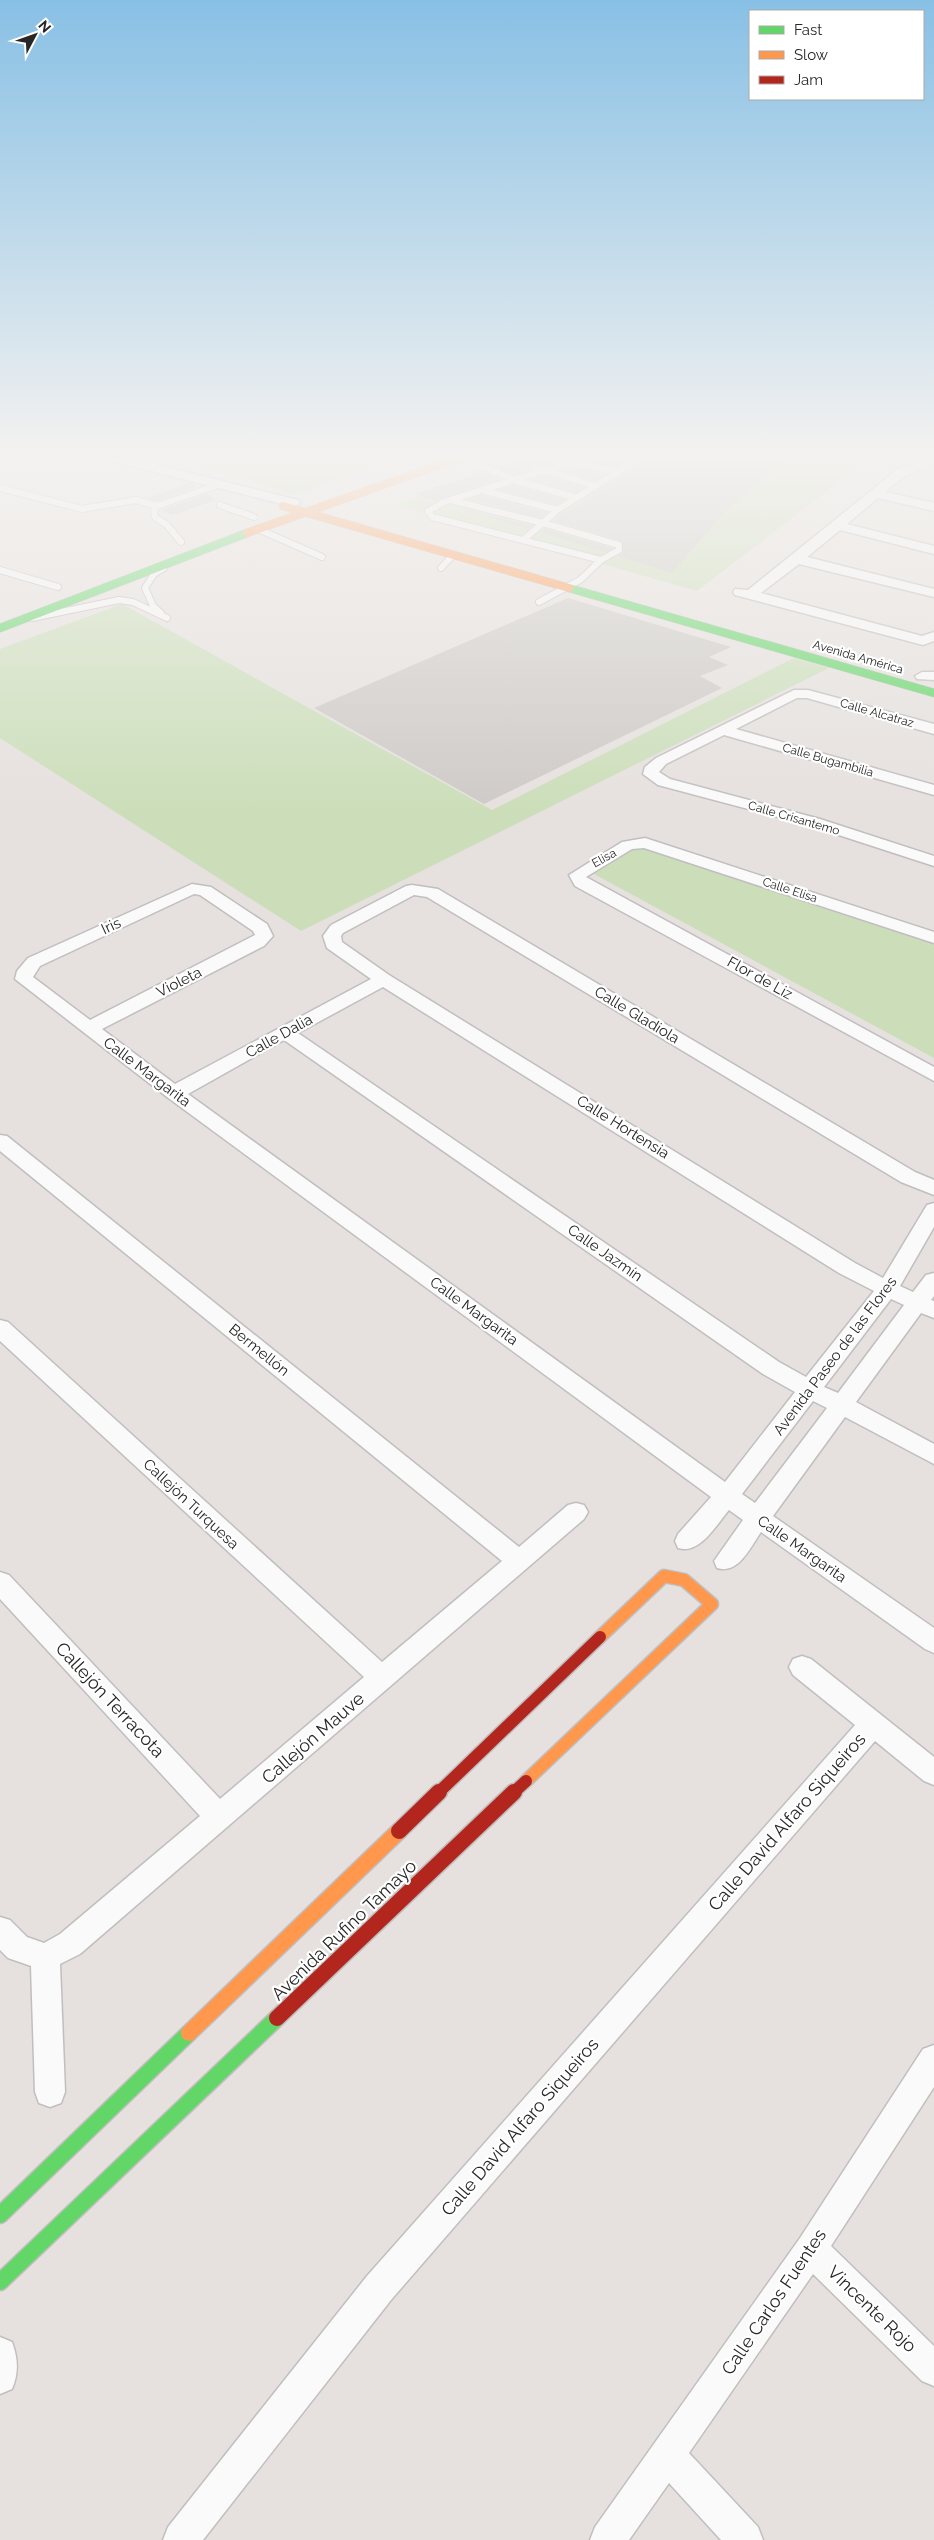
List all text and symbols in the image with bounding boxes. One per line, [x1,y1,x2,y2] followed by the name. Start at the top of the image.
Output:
[10,10,60,60] north arrow
[749,10,924,100] legend
[35,17,54,36] text: N
[794,21,822,39] text: Fast
[794,46,828,64] text: Slow
[794,71,823,89] text: Jam
[811,637,905,677] street label: Avenida América
[838,696,916,730] street label: Calle Alcatraz
[781,740,875,780] street label: Calle Bugambilia
[746,798,842,838] street label: Calle Crisantemo
[589,846,619,870] street label: Elisa
[761,875,819,905] street label: Calle Elisa
[98,914,124,938] street label: Iris
[724,953,796,1003] street label: Flor de Liz
[153,963,205,1001] street label: Violeta
[591,983,683,1047] street label: Calle Gladiola
[242,1010,316,1062] street label: Calle Dalia
[100,1033,194,1111] street label: Calle Margarita
[573,1091,673,1163] street label: Calle Hortensia
[564,1221,646,1285] street label: Calle Jazmín
[426,1273,522,1349] street label: Calle Margarita
[769,1273,901,1439] street label: Avenida Paseo de las Flores
[225,1320,293,1380] street label: Bermellón
[139,1455,243,1553] street label: Callejón Turquesa
[754,1512,850,1586] street label: Calle Margarita
[52,1638,169,1762] street label: Callejón Terracota
[257,1687,368,1788] street label: Callejón Mauve
[704,1728,870,1915] street label: Calle David Alfaro Siqueiros
[267,1855,421,2004] street label: Avenida Rufino Tamayo
[437,2033,603,2220] street label: Calle David Alfaro Siqueiros
[717,2225,830,2379] street label: Calle Carlos Fuentes
[824,2261,921,2356] street label: Vincente Rojo

